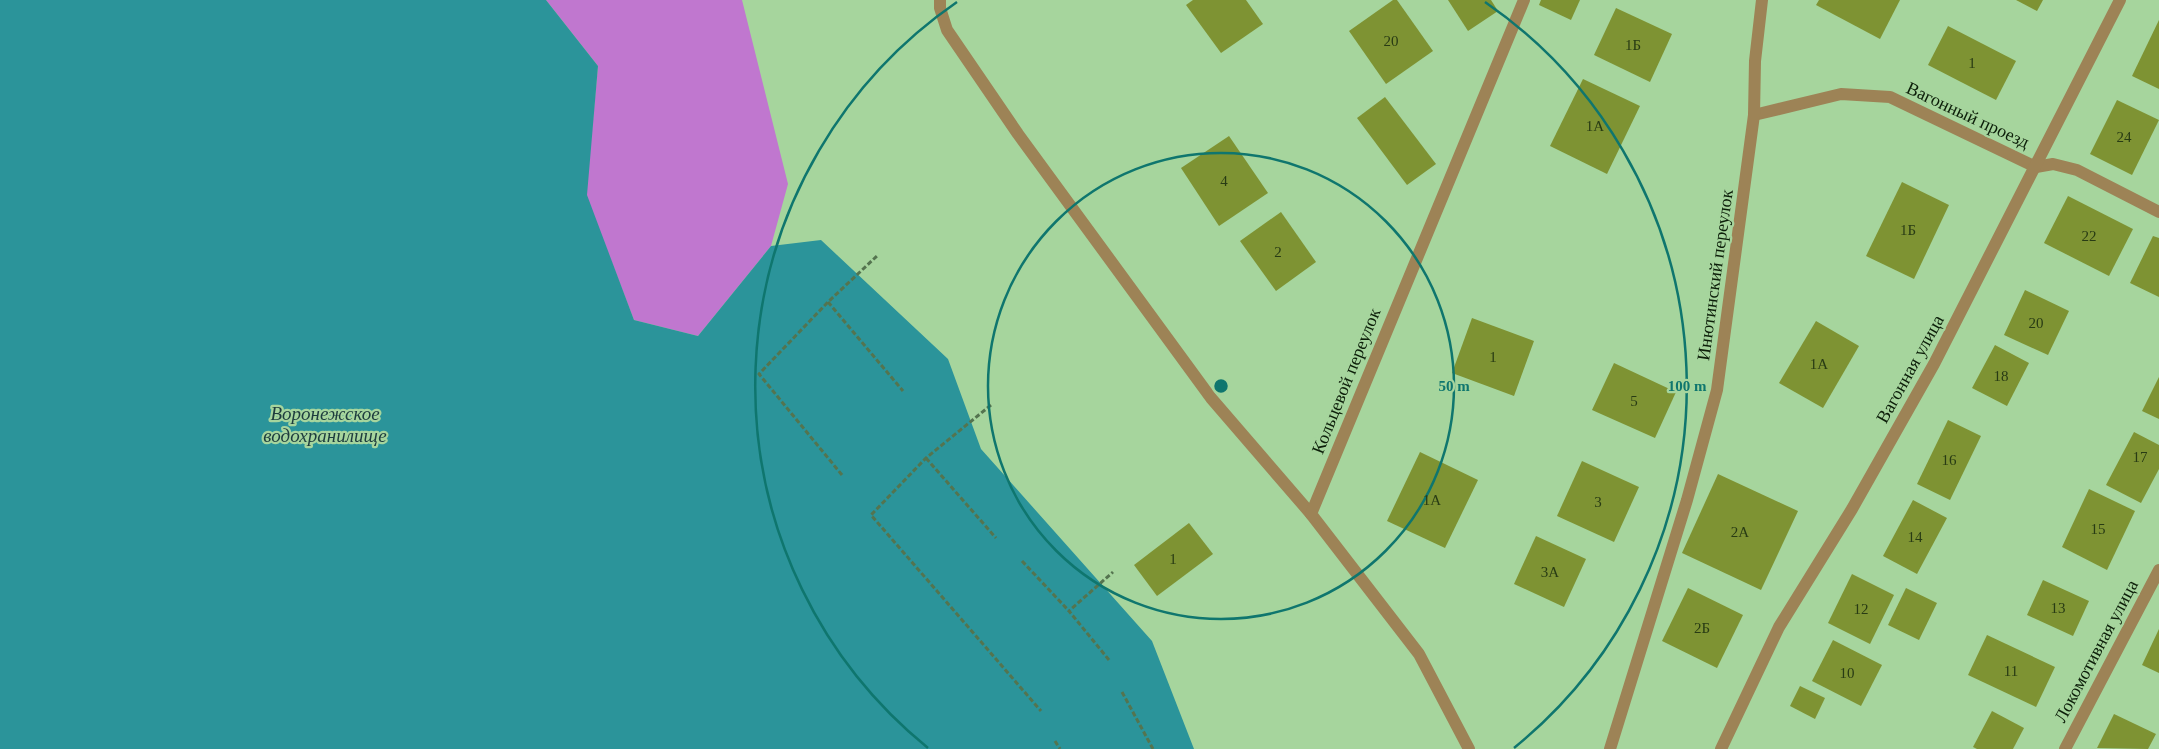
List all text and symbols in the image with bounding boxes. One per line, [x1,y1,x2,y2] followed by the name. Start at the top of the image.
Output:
[1384,33,1399,49] house number: 20
[1625,37,1641,53] house number: 1Б
[1968,55,1976,71] house number: 1
[1903,78,2033,152] street label: Вагонный проезд
[1586,118,1604,134] house number: 1А
[2117,129,2132,145] house number: 24
[1220,173,1228,189] house number: 4
[1693,188,1737,362] street label: Инютинский переулок
[1900,222,1916,238] house number: 1Б
[2082,228,2097,244] house number: 22
[1274,244,1282,260] house number: 2
[1308,305,1384,457] street label: Кольцевой переулок
[1872,311,1948,427] street label: Вагонная улица
[2029,315,2044,331] house number: 20
[1489,349,1497,365] house number: 1
[1810,356,1828,372] house number: 1А
[1994,368,2009,384] house number: 18
[1212,377,1230,395] centre of rings
[1438,378,1470,394] text: 50 m
[1668,378,1707,394] text: 100 m
[1630,393,1638,409] house number: 5
[263,403,387,446] water label: Воронежское водохранилище
[2133,449,2148,465] house number: 17
[1942,452,1957,468] house number: 16
[1423,492,1441,508] house number: 1А
[1594,494,1602,510] house number: 3
[2091,521,2106,537] house number: 15
[1731,524,1749,540] house number: 2А
[1908,529,1923,545] house number: 14
[1169,551,1177,567] house number: 1
[1541,564,1559,580] house number: 3А
[2050,576,2142,726] street label: Локомотивная улица
[2051,600,2066,616] house number: 13
[1854,601,1869,617] house number: 12
[1694,620,1710,636] house number: 2Б
[2004,663,2018,679] house number: 11
[1840,665,1855,681] house number: 10

